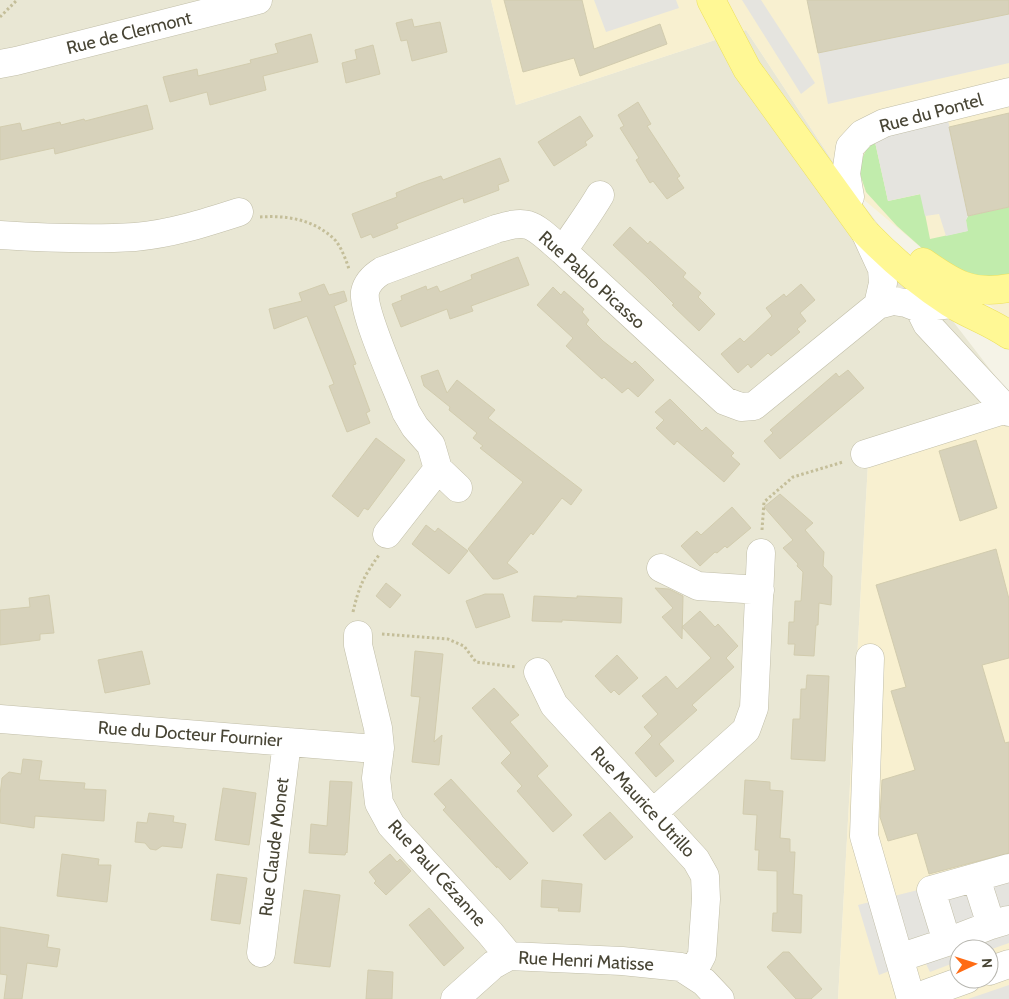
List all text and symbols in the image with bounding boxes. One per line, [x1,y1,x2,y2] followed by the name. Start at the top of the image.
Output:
[64,7,194,59] street label: Rue de Clermont
[877,88,986,137] street label: Rue du Pontel
[534,226,650,334] street label: Rue Pablo Picasso
[97,717,283,751] street label: Rue du Docteur Fournier
[586,742,700,862] street label: Rue Maurice Utrillo
[255,776,293,918] street label: Rue Claude Monet
[383,815,491,931] street label: Rue Paul Cézanne
[949,939,999,989] north arrow
[518,946,654,976] street label: Rue Henri Matisse
[978,958,996,969] text: N

